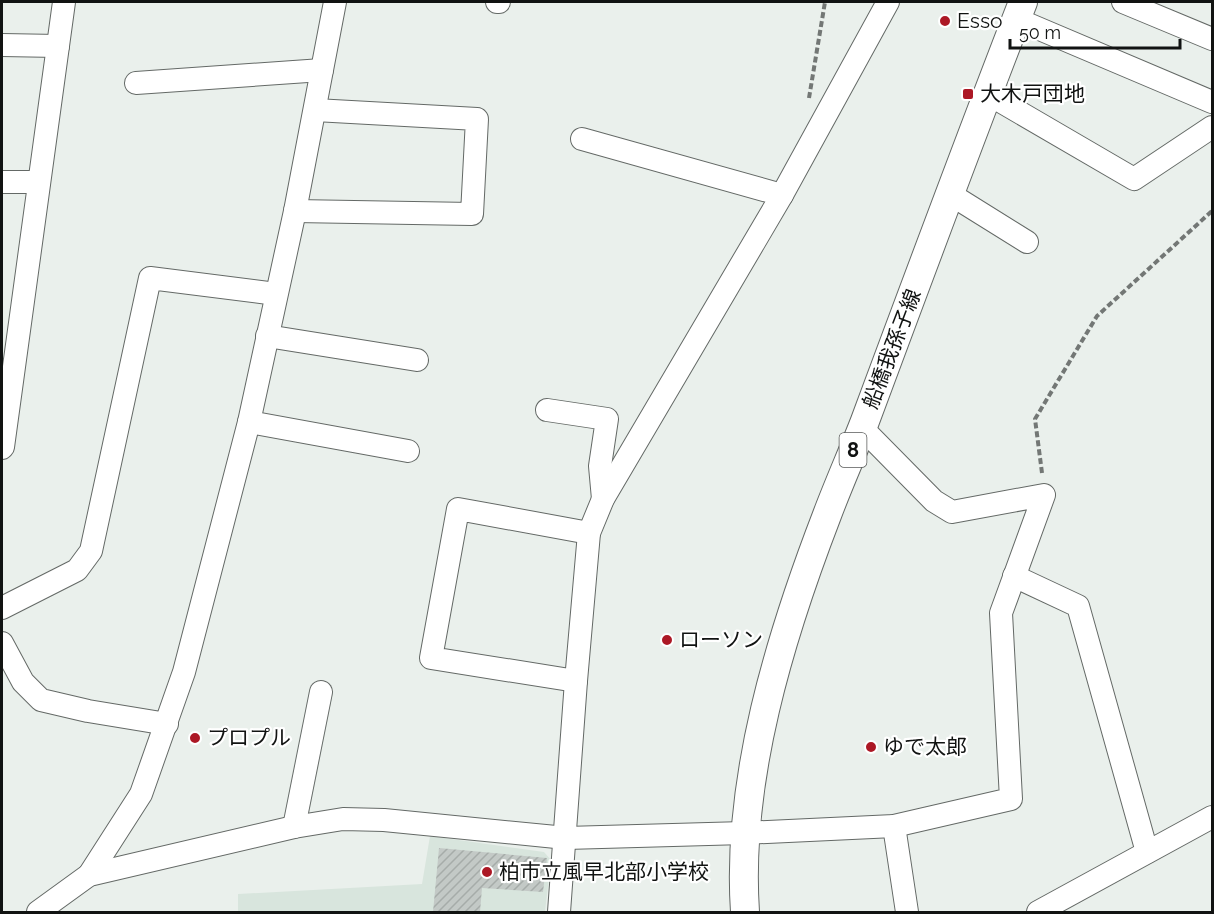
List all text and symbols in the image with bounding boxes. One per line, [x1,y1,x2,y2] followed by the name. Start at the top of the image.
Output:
[957,8,1003,33] place label: Esso
[1010,12,1180,50] scale bar
[938,14,952,28] marker: Esso
[1019,22,1061,43] text: 50 m
[980,81,1085,106] place label: 大木戸団地
[961,87,975,101] marker: 大木戸団地
[857,286,926,412] street label: 船橋我孫子線
[840,433,866,467] road number: 8
[679,627,763,652] place label: ローソン
[660,633,674,647] marker: ローソン
[207,725,291,750] place label: プロプル
[188,731,202,745] marker: プロプル
[883,734,967,759] place label: ゆで太郎
[864,740,878,754] marker: ゆで太郎
[499,859,709,884] place label: 柏市立風早北部小学校
[480,865,494,879] marker: 柏市立風早北部小学校

